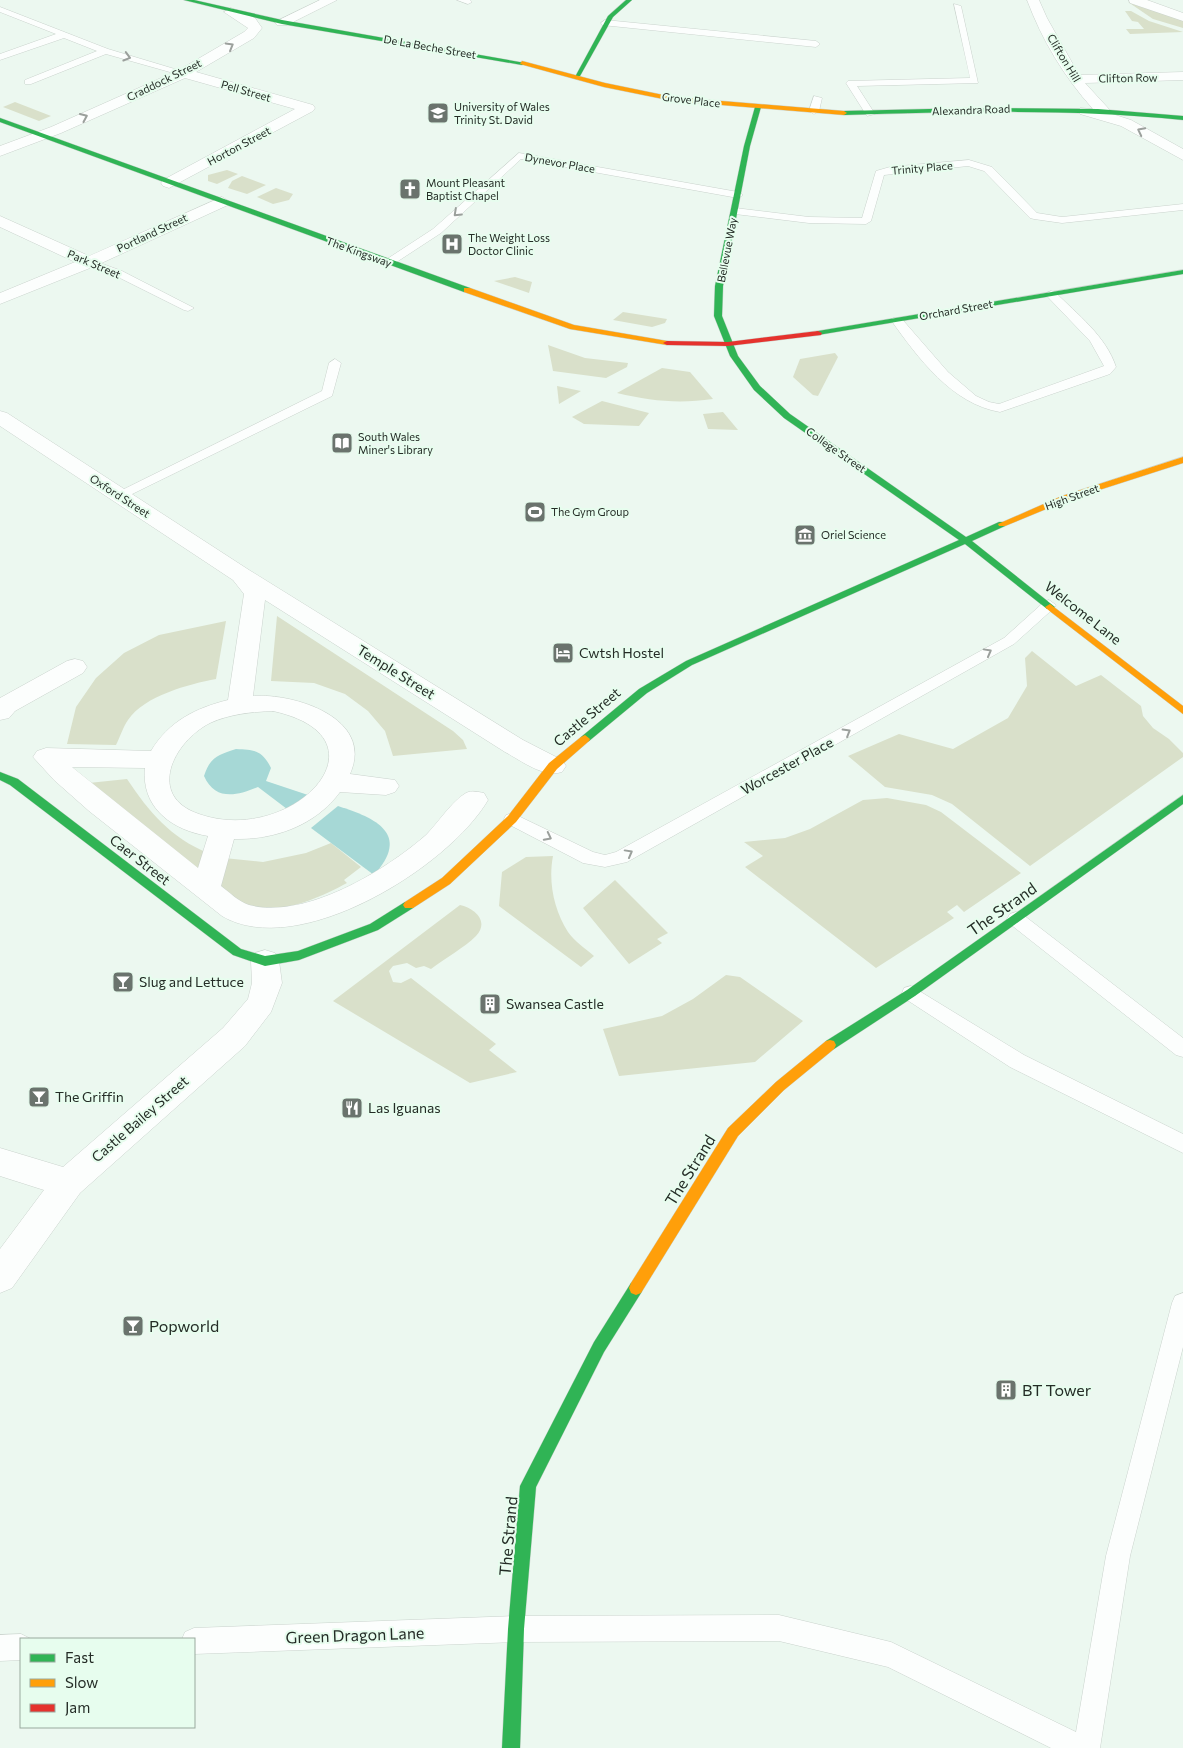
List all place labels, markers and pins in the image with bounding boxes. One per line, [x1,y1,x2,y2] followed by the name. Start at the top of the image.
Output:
[454,100,550,126] place label: University of Wales Trinity St. David
[426,101,450,125] school or university icon: University of Wales Trinity St. David
[426,176,505,202] place label: Mount Pleasant Baptist Chapel
[398,177,422,201] church icon: Mount Pleasant Baptist Chapel
[468,231,550,257] place label: The Weight Loss Doctor Clinic
[440,232,464,256] hospital icon: The Weight Loss Doctor Clinic
[358,430,433,456] place label: South Wales Miner's Library
[330,431,354,455] library icon: South Wales Miner's Library
[523,500,547,524] sports icon: The Gym Group
[551,505,629,518] place label: The Gym Group
[793,523,817,547] museum icon: Oriel Science
[821,528,886,541] place label: Oriel Science
[551,641,575,665] hotel icon: Cwtsh Hostel
[579,644,664,661] place label: Cwtsh Hostel
[111,970,135,994] bar icon: Slug and Lettuce
[139,973,244,990] place label: Slug and Lettuce
[478,992,502,1016] building icon: Swansea Castle
[506,995,604,1012] place label: Swansea Castle
[27,1085,51,1109] bar icon: The Griffin
[55,1088,124,1105] place label: The Griffin
[340,1096,364,1120] restaurant icon: Las Iguanas
[368,1099,441,1116] place label: Las Iguanas
[121,1314,145,1338] bar icon: Popworld
[149,1316,219,1335] place label: Popworld
[994,1378,1018,1402] building icon: BT Tower
[1022,1380,1092,1399] place label: BT Tower

